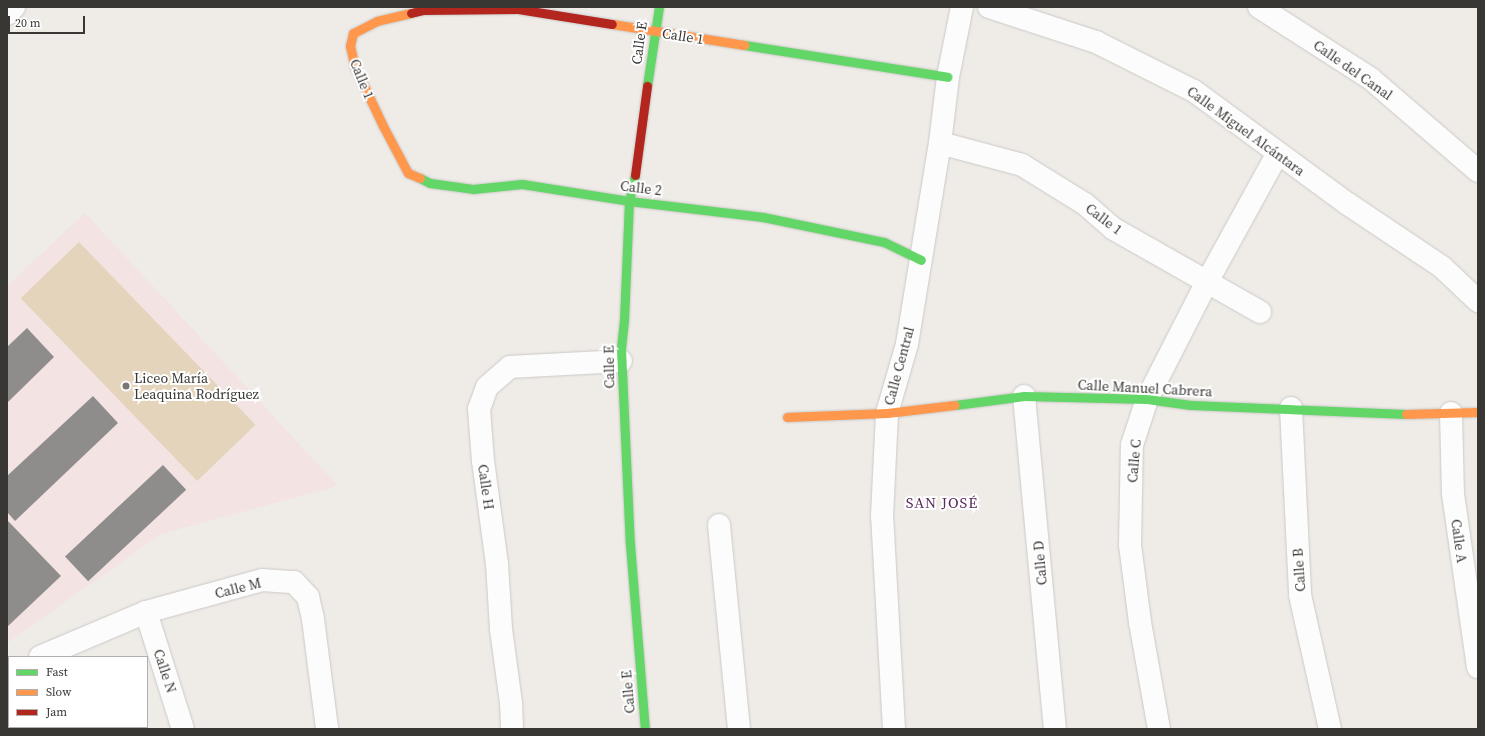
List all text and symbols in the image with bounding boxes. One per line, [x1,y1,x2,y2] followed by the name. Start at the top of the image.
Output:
[10,8,87,34] scale bar
[15,15,41,31] text: 20 m
[628,20,650,66] street label: Calle E
[661,24,705,48] street label: Calle 1
[1310,37,1396,103] street label: Calle del Canal
[346,57,378,101] street label: Calle 1
[1184,83,1308,179] street label: Calle Miguel Alcántara
[619,177,663,199] street label: Calle 2
[1082,200,1126,238] street label: Calle 1
[880,325,918,407] street label: Calle Central
[600,345,618,389] street label: Calle E
[134,370,259,402] place label: Liceo María Leaquina Rodríguez
[1077,376,1213,400] street label: Calle Manuel Cabrera
[121,381,131,391] marker: Liceo María Leaquina Rodríguez
[1124,439,1144,483] street label: Calle C
[474,463,498,511] street label: Calle H
[906,494,978,512] district label: SAN JOSÉ
[1448,518,1470,564] street label: Calle A
[1030,540,1050,586] street label: Calle D
[1289,548,1309,592] street label: Calle B
[213,574,263,602] street label: Calle M
[150,647,180,695] street label: Calle N
[8,656,148,728] legend
[46,664,68,680] text: Fast
[618,670,638,714] street label: Calle E
[46,684,71,700] text: Slow
[46,704,67,720] text: Jam

